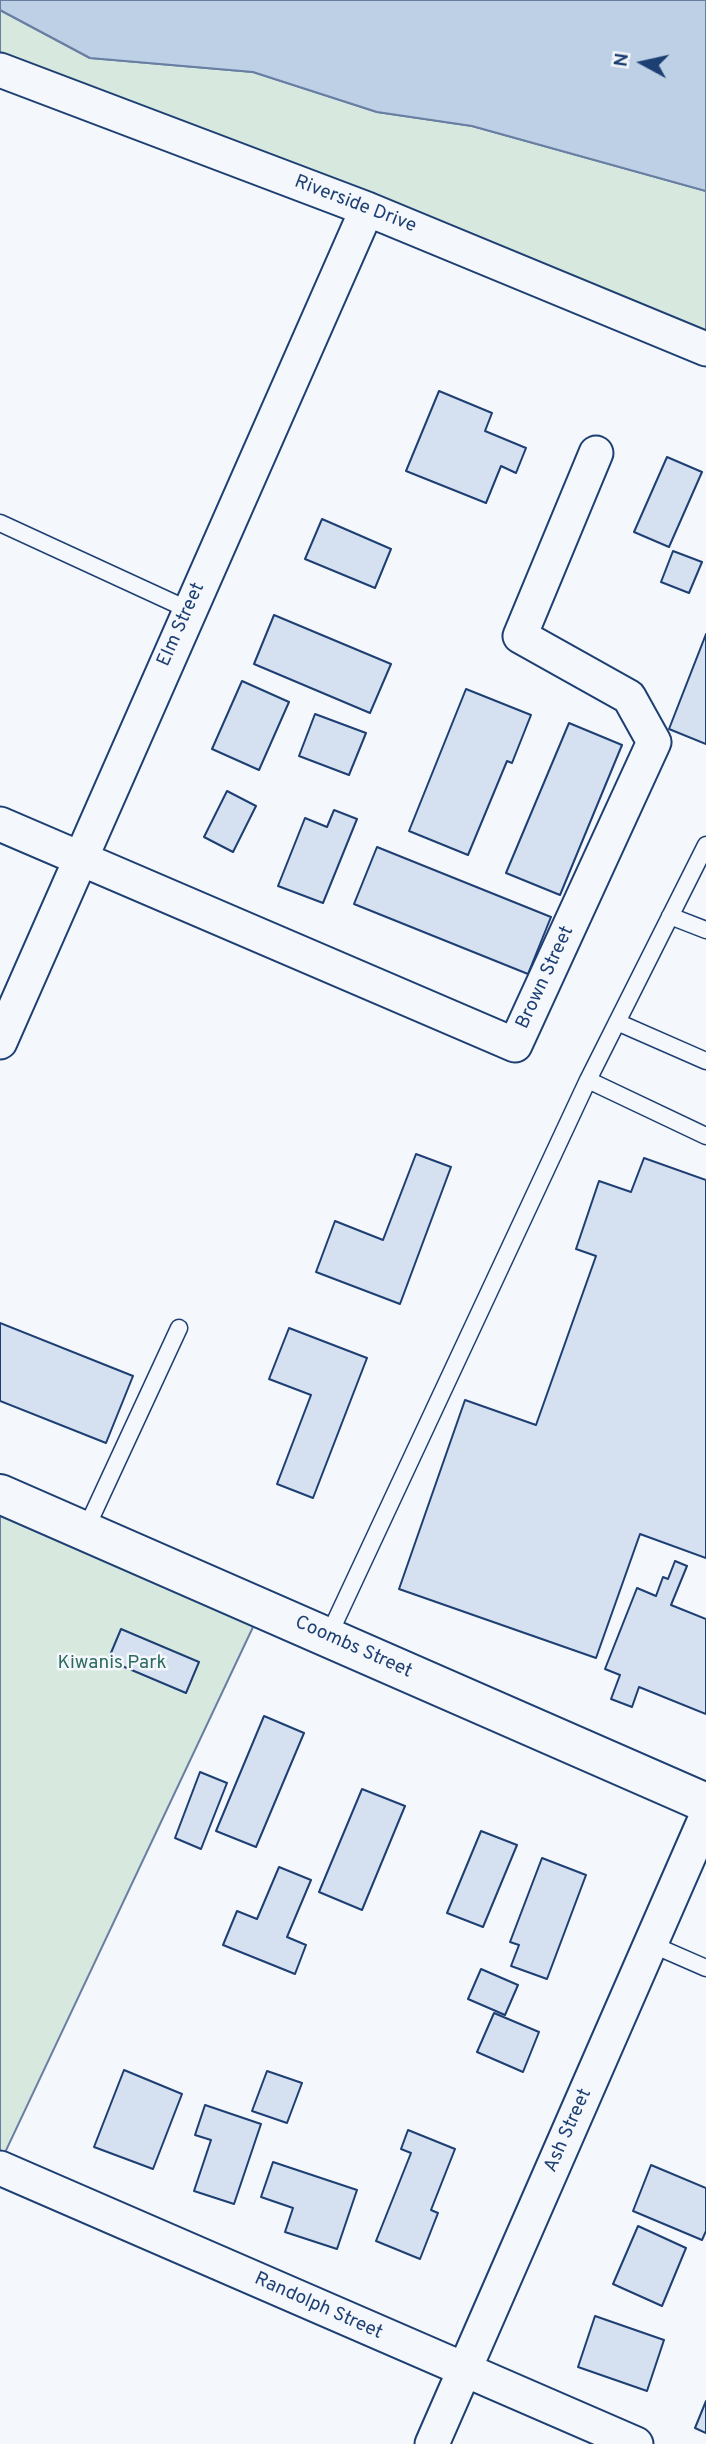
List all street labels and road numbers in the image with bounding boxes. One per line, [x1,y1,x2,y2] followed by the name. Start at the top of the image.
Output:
[291,171,419,239] street label: Riverside Drive
[153,580,211,670] street label: Elm Street
[512,923,580,1033] street label: Brown Street
[291,1612,415,1684] street label: Coombs Street
[540,2086,598,2176] street label: Ash Street
[250,2268,386,2346] street label: Randolph Street

